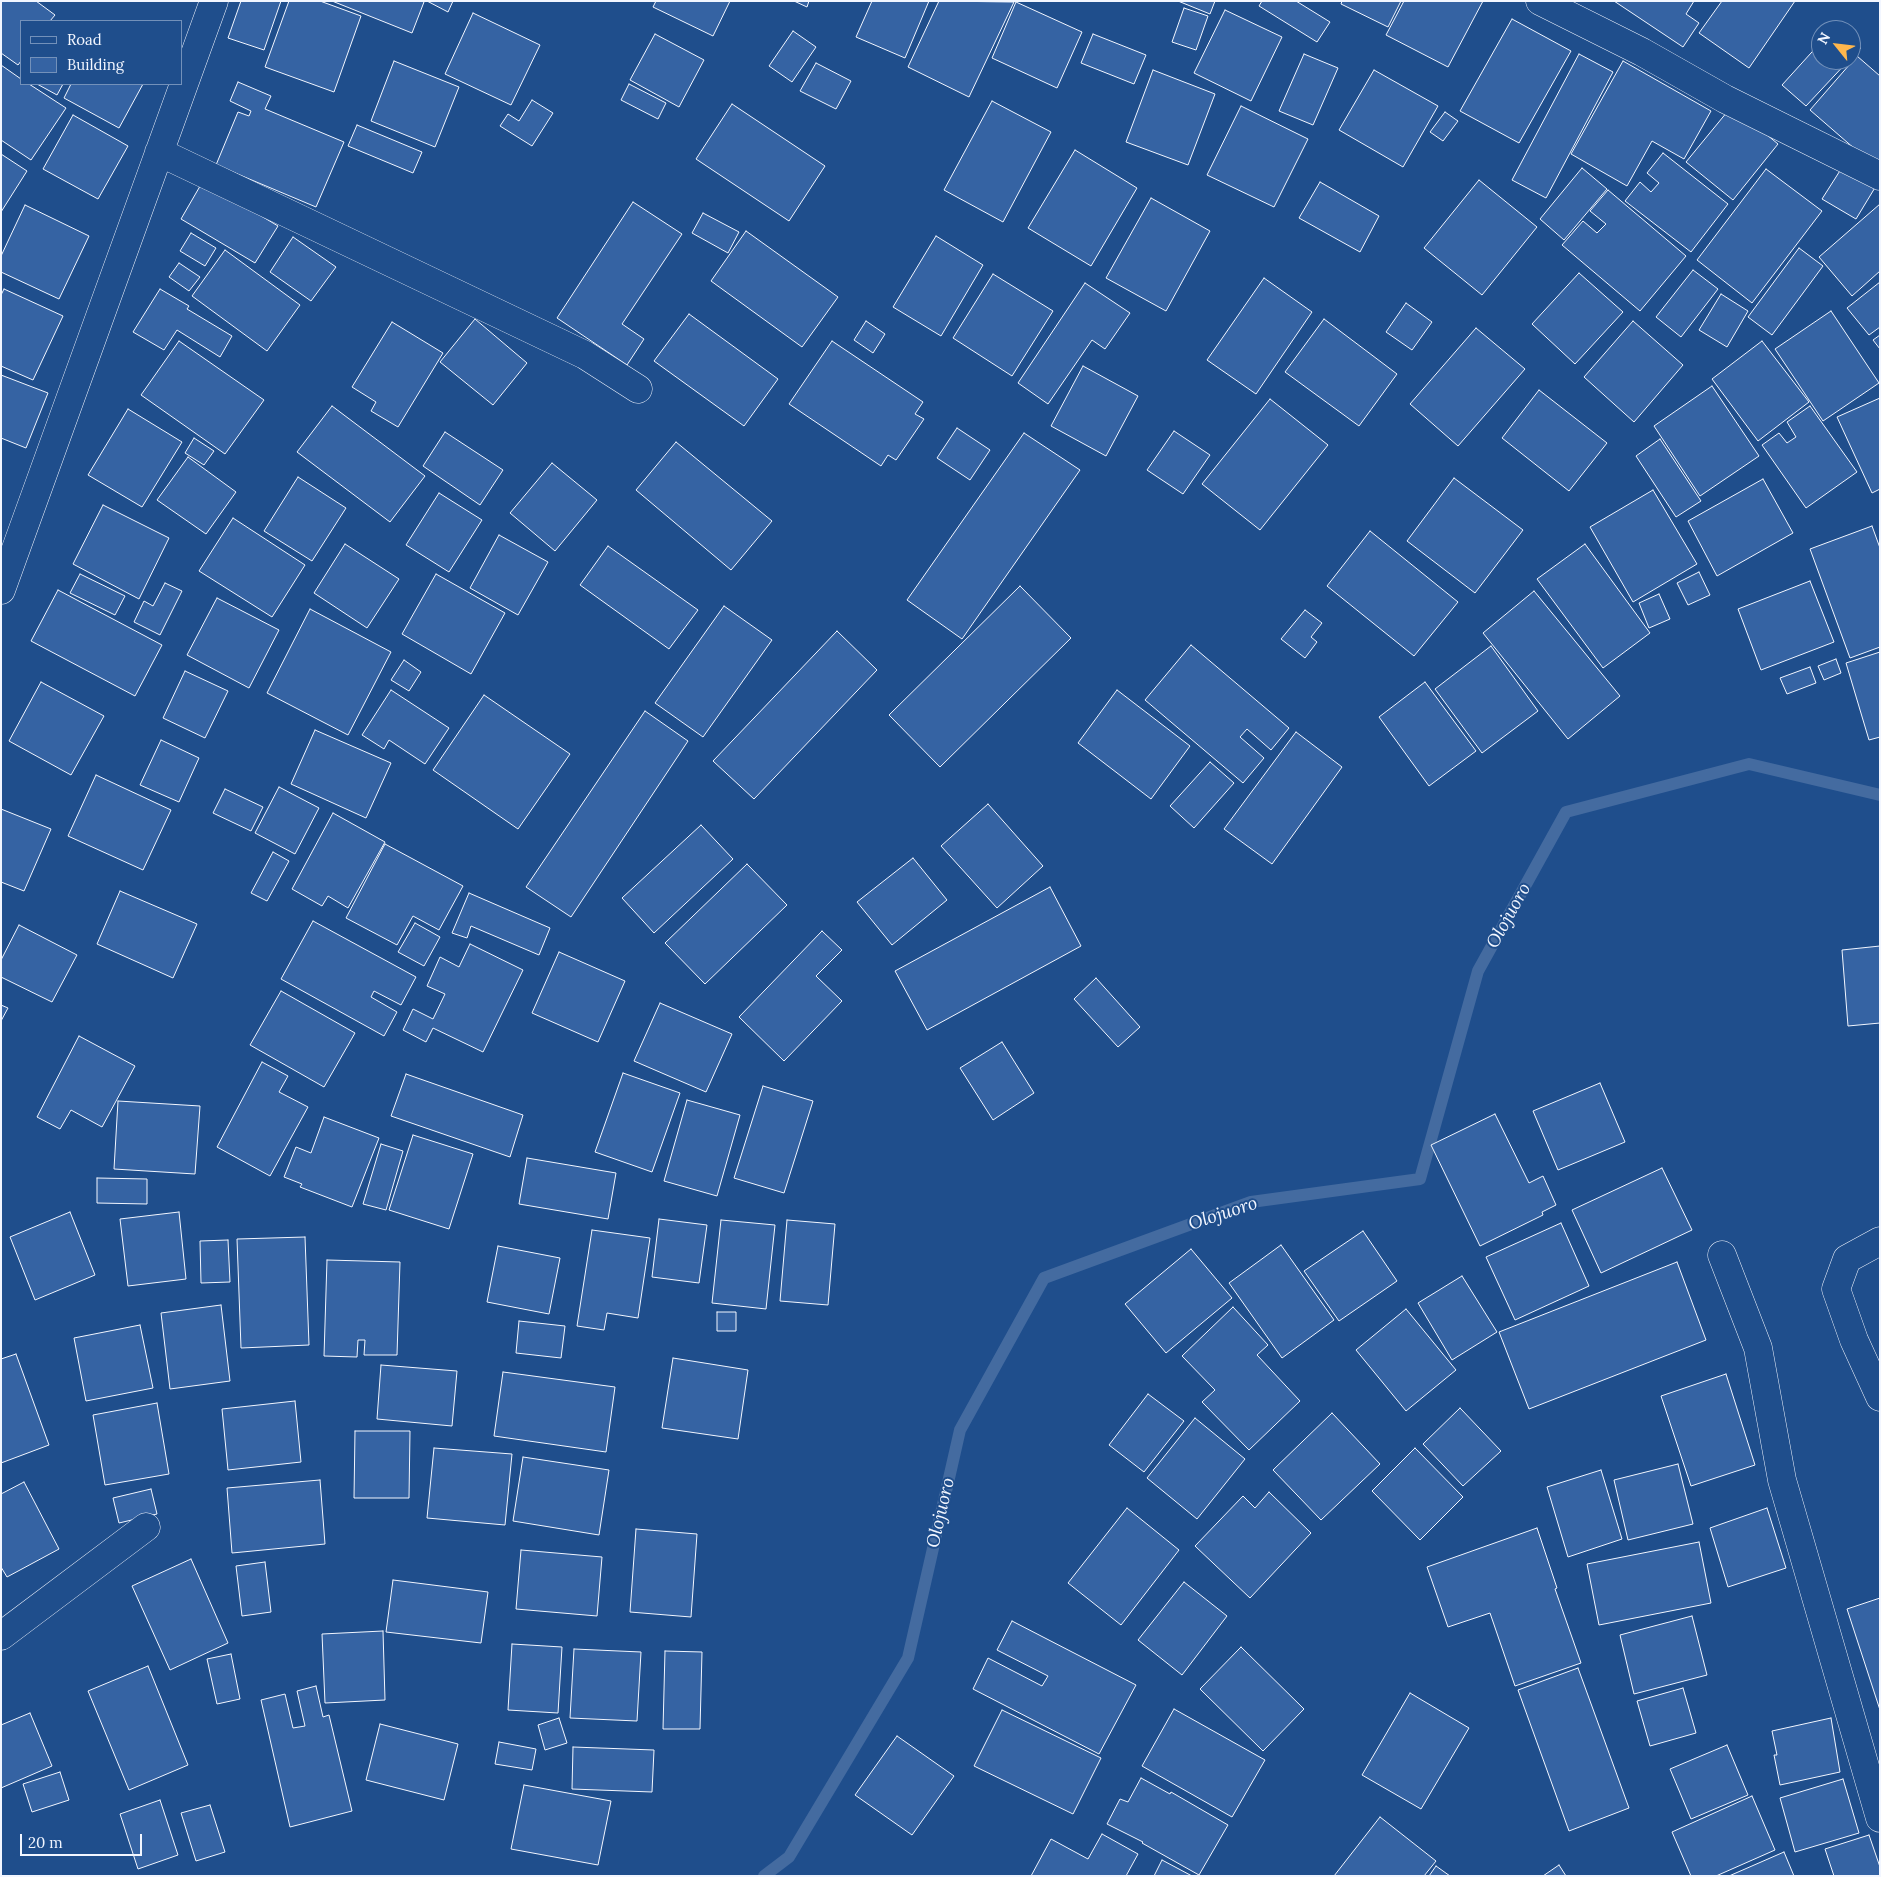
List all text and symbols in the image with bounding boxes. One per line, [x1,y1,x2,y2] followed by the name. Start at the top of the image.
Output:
[20,20,182,85] legend
[1811,20,1861,70] north arrow
[1813,29,1834,47] text: N
[67,30,102,49] text: Road
[67,55,124,74] text: Building
[1482,880,1536,952] water label: Olojuoro
[1186,1193,1260,1235] water label: Olojuoro
[922,1476,960,1550] water label: Olojuoro
[22,1824,145,1856] scale bar
[28,1833,63,1852] text: 20 m

